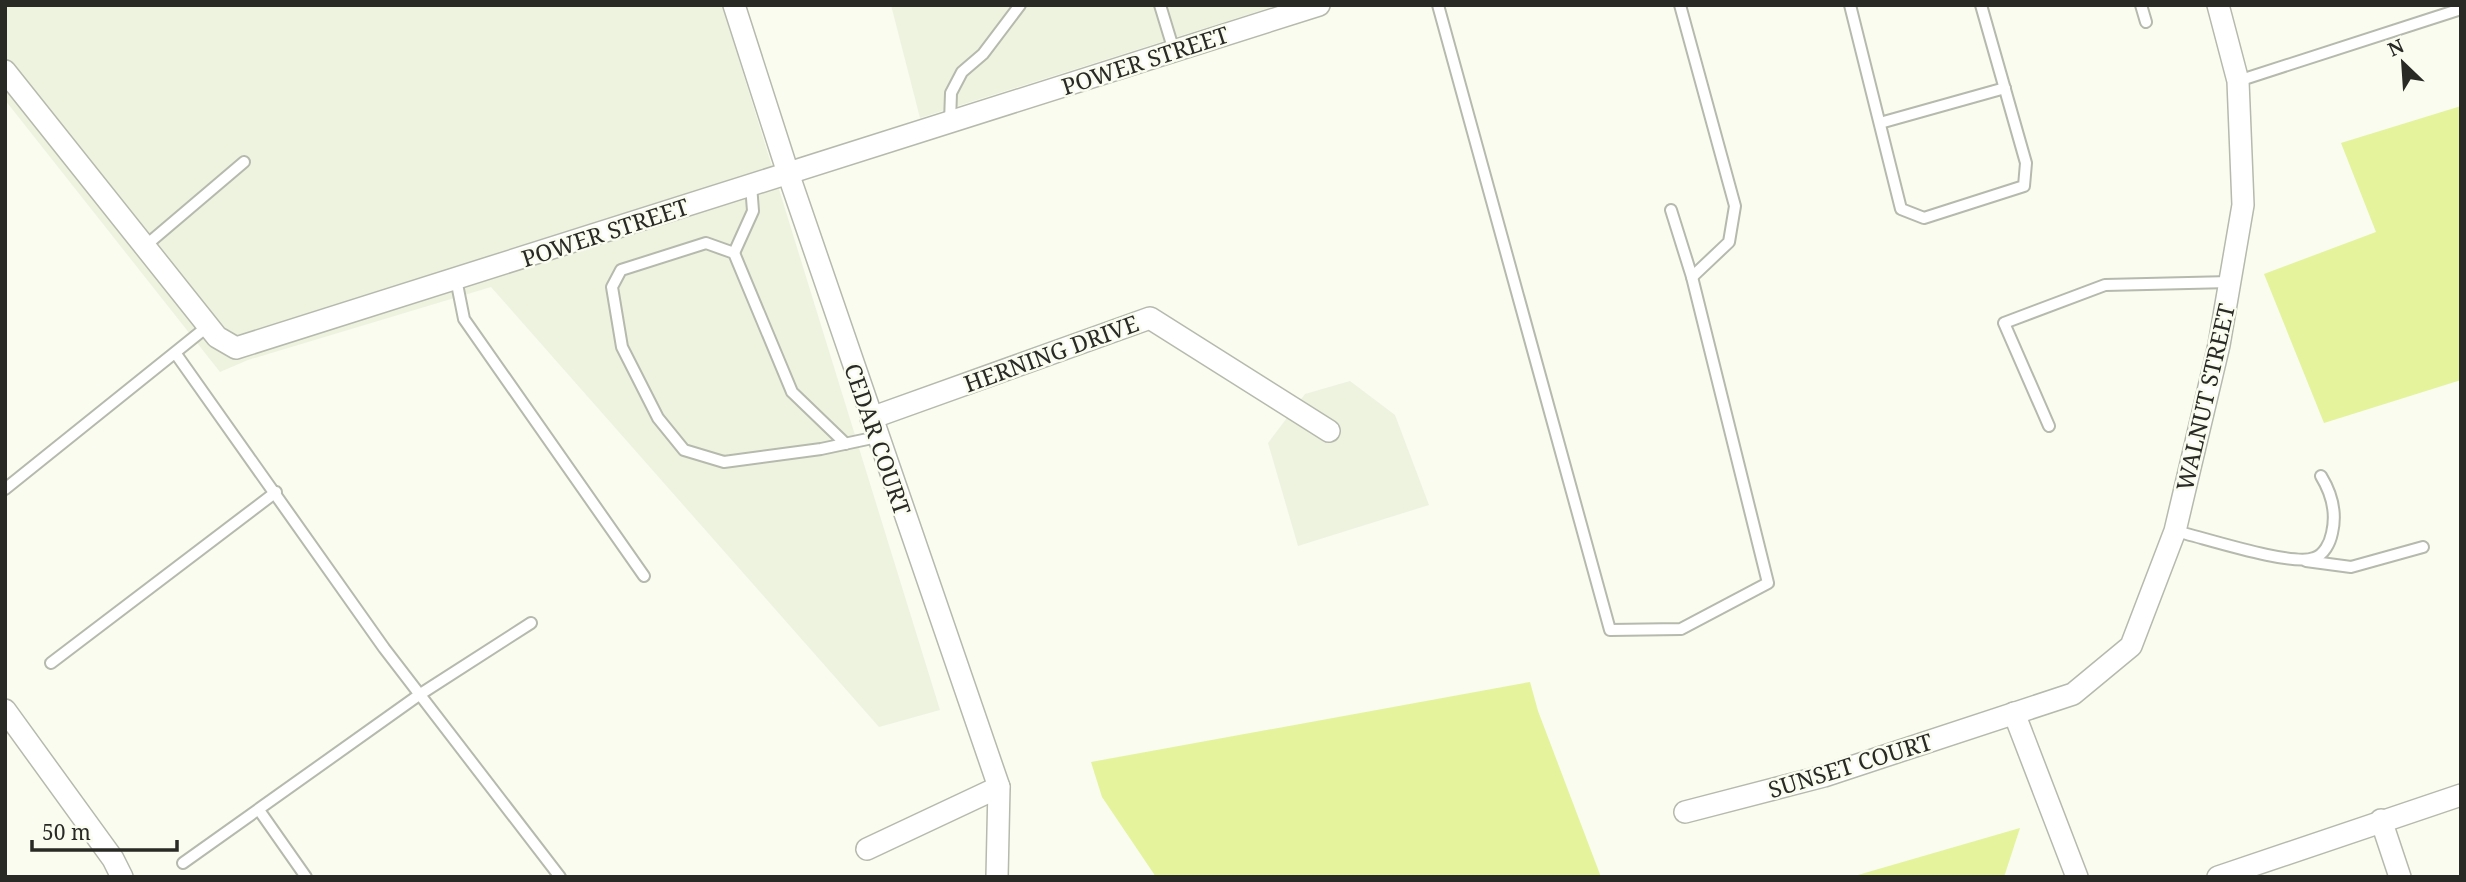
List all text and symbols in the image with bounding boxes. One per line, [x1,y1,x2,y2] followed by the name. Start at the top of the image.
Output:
[1057,18,1233,102] street label: POWER STREET
[2368,28,2438,98] north arrow
[2384,33,2408,63] text: N
[517,190,693,274] street label: POWER STREET
[2168,300,2242,494] street label: WALNUT STREET
[959,307,1143,399] street label: HERNING DRIVE
[837,359,919,519] street label: CEDAR COURT
[1764,725,1936,805] street label: SUNSET COURT
[32,808,177,852] scale bar
[42,818,91,846] text: 50 m

